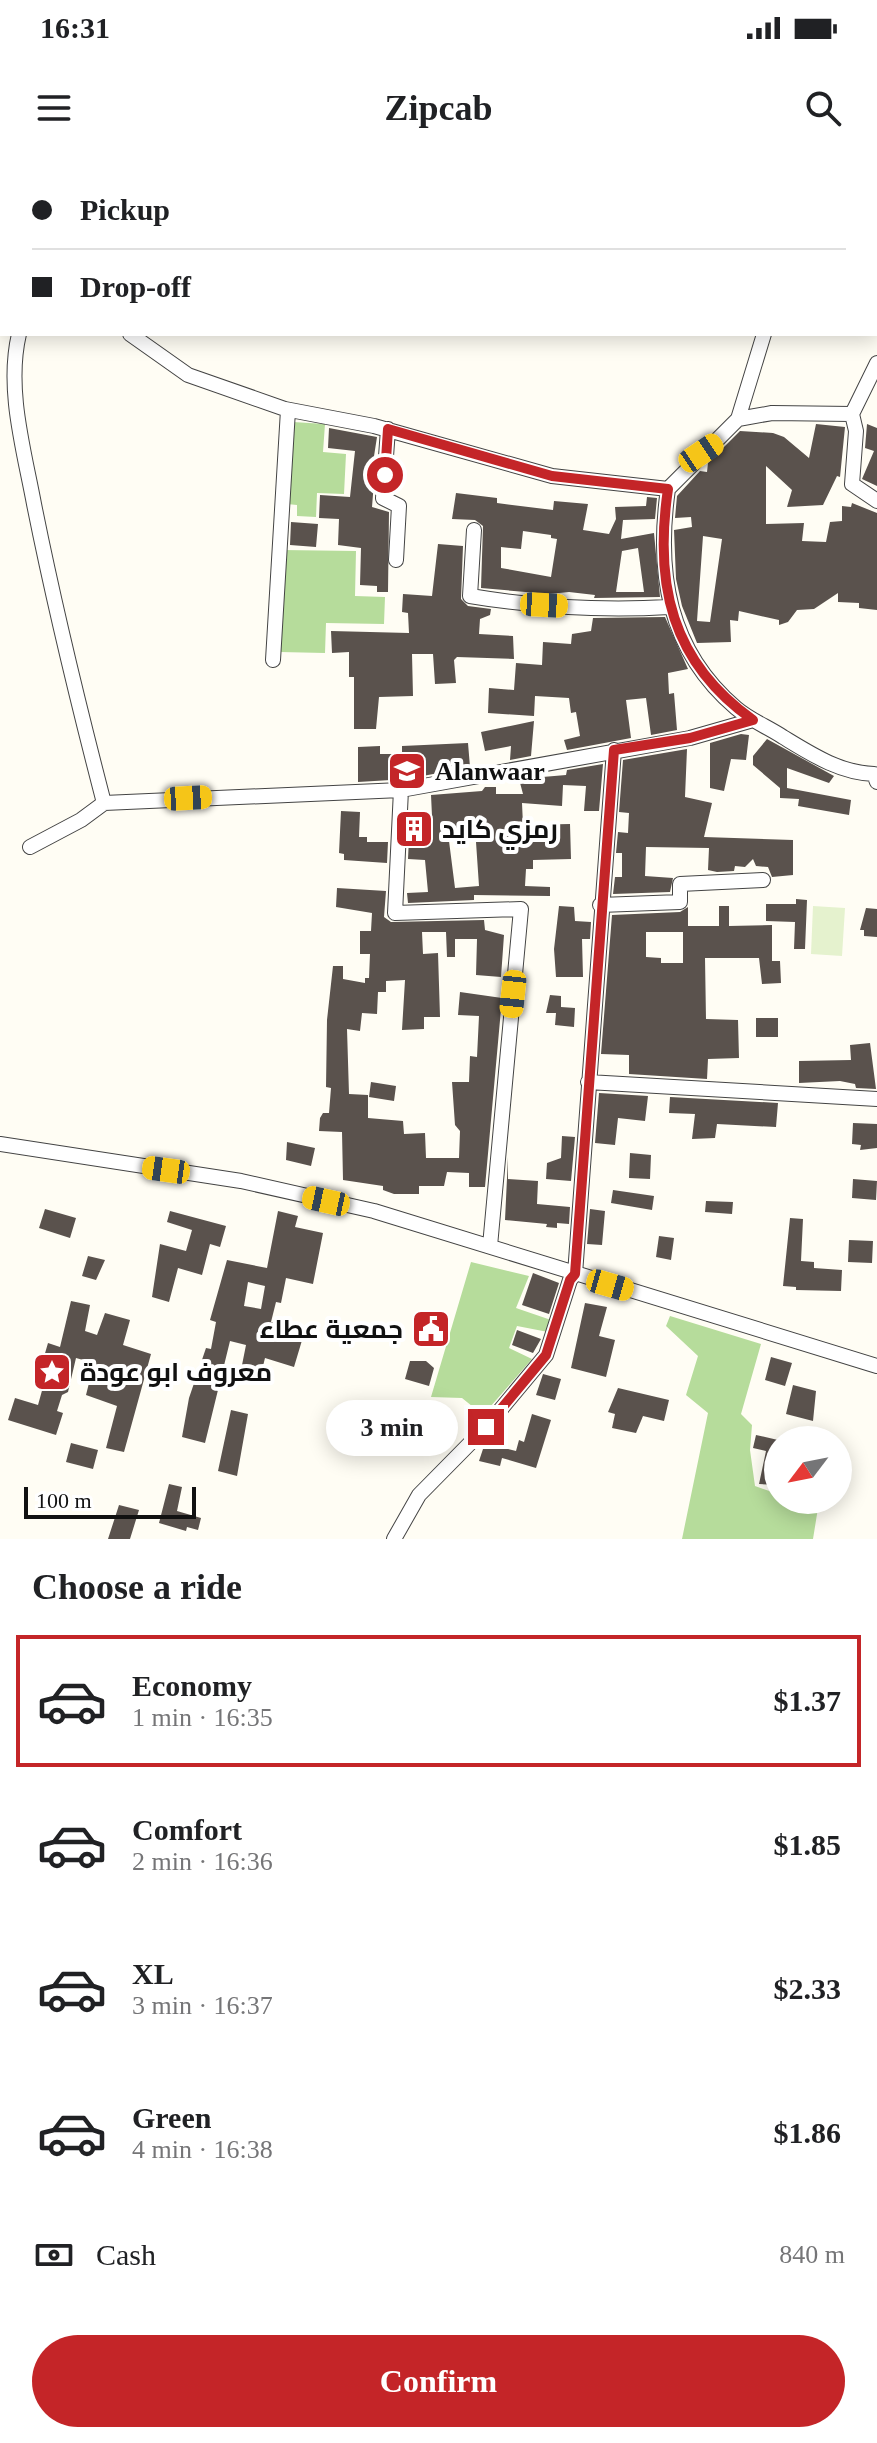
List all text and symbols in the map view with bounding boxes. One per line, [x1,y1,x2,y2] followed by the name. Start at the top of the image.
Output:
[40,11,110,44] text: 16:31
[32,86,76,130] icon: menu
[801,86,845,130] icon: search
[384,88,493,128] text: Zipcab
[80,193,170,226] text: Pickup
[80,270,191,303] text: Drop-off
[674,430,728,476] car
[367,457,403,493] route start
[519,592,569,618] car
[386,750,428,792] school or university icon: Alanwaar
[435,757,545,786] place label: Alanwaar
[163,785,213,811] car
[393,808,435,850] building icon: رمزي كايد
[442,815,558,850] place label: رمزي كايد
[499,969,527,1019] car
[141,1155,191,1185] car
[300,1184,352,1218] car
[584,1267,636,1303] car
[410,1308,452,1350] public building icon: جمعية عطاء
[259,1315,403,1344] place label: جمعية عطاء
[31,1351,73,1393] place icon: معروف ابو عودة
[80,1358,272,1387] place label: معروف ابو عودة
[326,1399,458,1455] callout: 3 min
[468,1409,504,1445] route end
[361,1413,423,1442] text: 3 min
[764,1426,852,1514] north arrow
[764,1426,852,1514] map controls
[24,1483,196,1519] scale bar
[36,1488,92,1513] text: 100 m
[32,1567,242,1607] text: Choose a ride
[36,1665,108,1737] icon: car
[132,1669,252,1702] text: Economy
[774,1684,841,1717] text: $1.37
[132,1703,273,1732] text: 1 min · 16:35
[36,1809,108,1881] icon: car
[132,1813,242,1846] text: Comfort
[774,1828,841,1861] text: $1.85
[132,1847,273,1876] text: 2 min · 16:36
[36,1953,108,2025] icon: car
[132,1957,174,1990] text: XL
[774,1972,841,2005] text: $2.33
[132,1991,273,2020] text: 3 min · 16:37
[36,2097,108,2169] icon: car
[132,2101,211,2134] text: Green
[774,2116,841,2149] text: $1.86
[132,2135,273,2164] text: 4 min · 16:38
[32,2233,76,2277] icon: cash
[96,2238,156,2271] text: Cash
[779,2240,845,2269] text: 840 m
[32,2335,845,2427] button: Confirm

